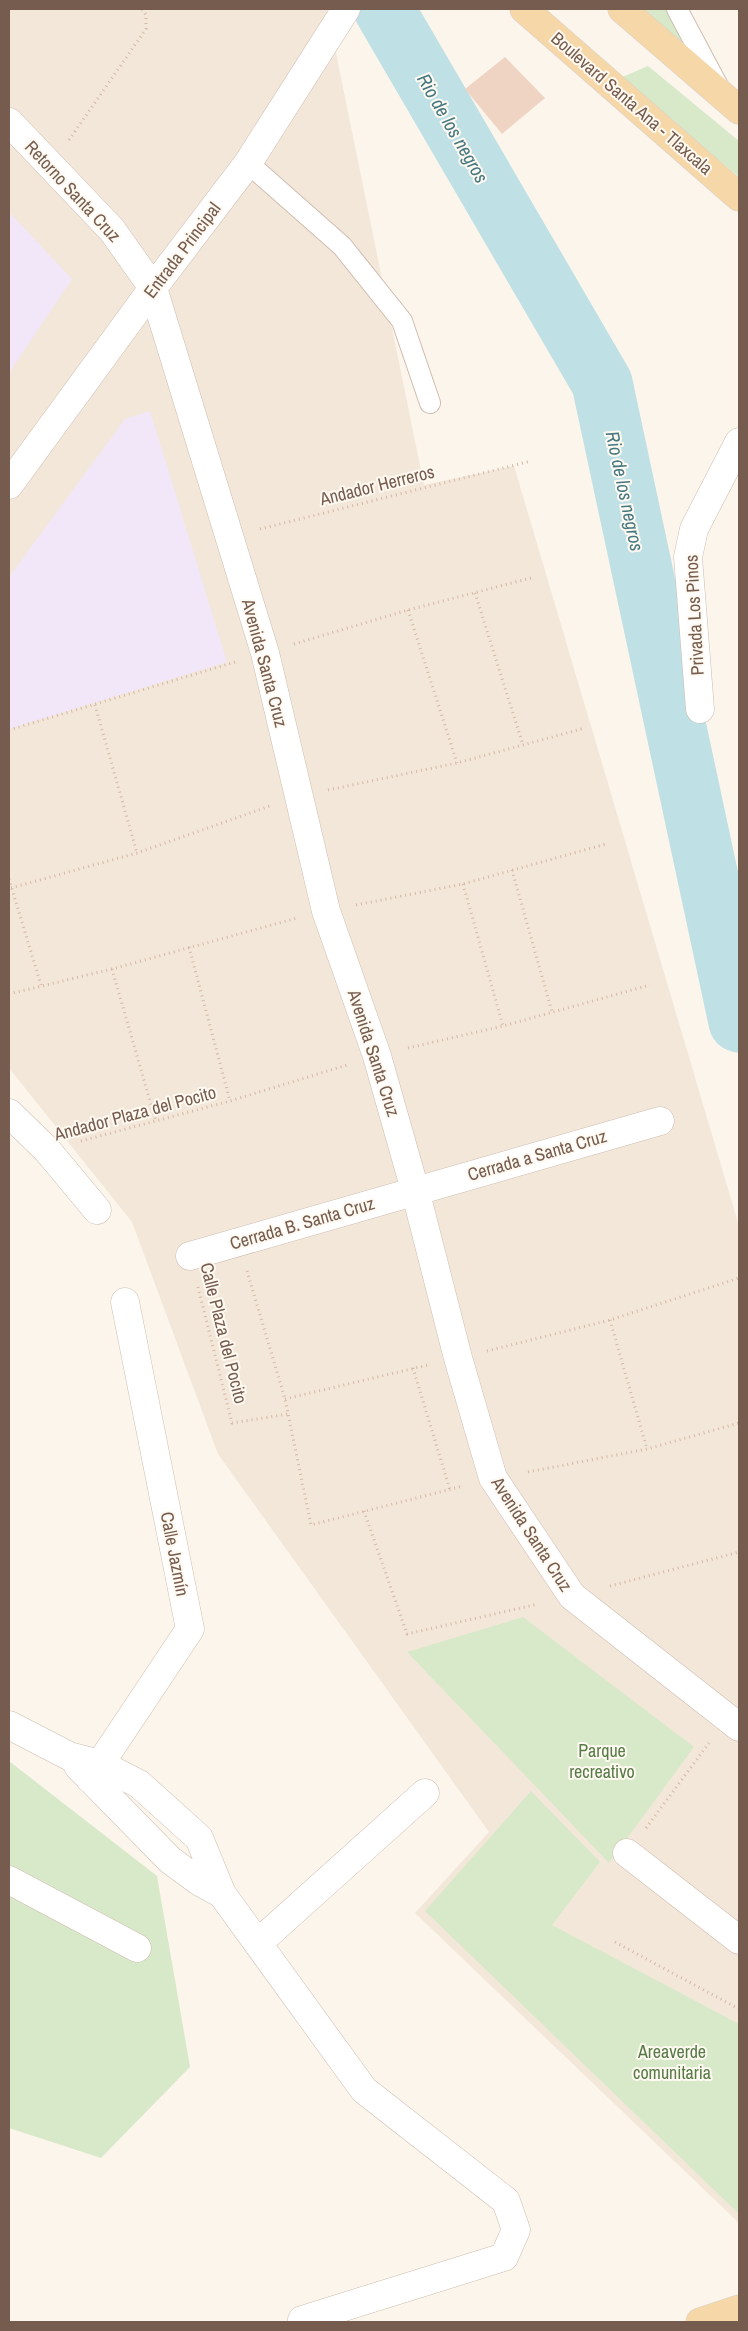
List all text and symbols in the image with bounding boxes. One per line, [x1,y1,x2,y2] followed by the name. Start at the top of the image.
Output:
[546,26,718,180] street label: Boulevard Santa Ana - Tlaxcala
[411,69,495,188] water label: Rio de los negros
[19,135,127,247] street label: Retorno Santa Cruz
[138,197,226,303] street label: Entrada Principal
[600,429,650,554] water label: Rio de los negros
[316,459,437,512] street label: Andador Herreros
[678,554,710,676] street label: Privada Los Pinos
[236,595,294,730] street label: Avenida Santa Cruz
[341,985,406,1120] street label: Avenida Santa Cruz
[50,1079,219,1147] street label: Andador Plaza del Pocito
[465,1123,609,1187] street label: Cerrada a Santa Cruz
[227,1190,377,1256] street label: Cerrada B. Santa Cruz
[194,1260,254,1406] street label: Calle Plaza del Pocito
[485,1471,578,1596] street label: Avenida Santa Cruz
[155,1510,195,1598] street label: Calle Jazmín
[569,1738,635,1784] park label: Parque recreativo
[633,2039,711,2085] park label: Areaverde comunitaria

